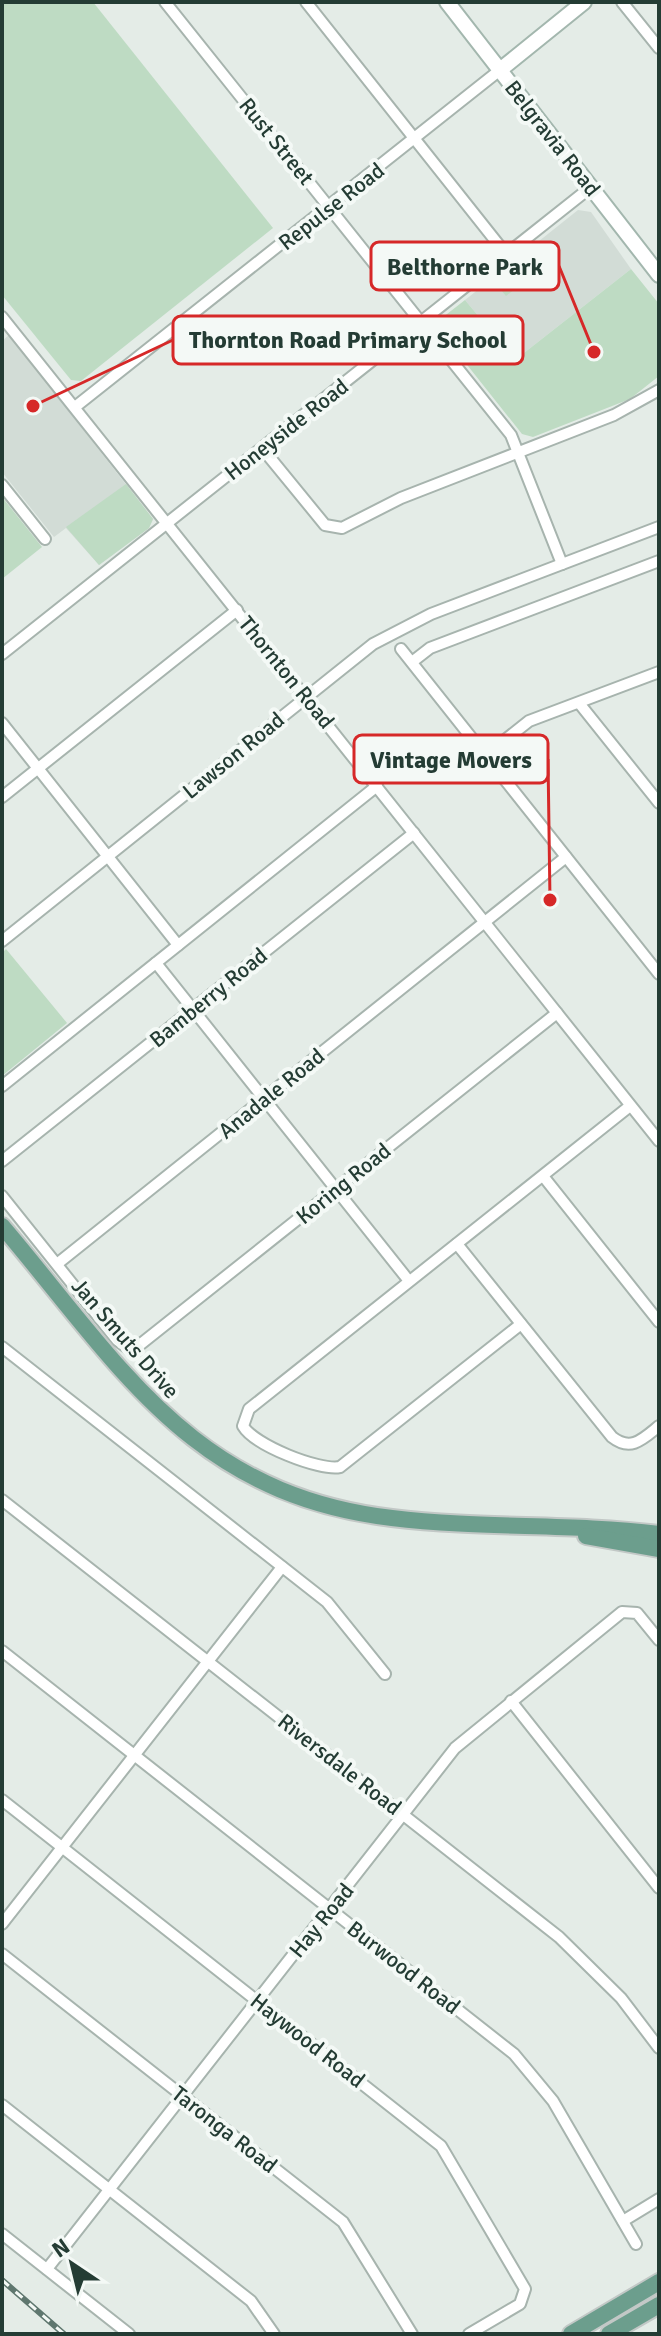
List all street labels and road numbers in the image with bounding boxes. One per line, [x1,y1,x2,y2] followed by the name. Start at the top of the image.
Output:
[499,75,606,202] street label: Belgravia Road
[233,92,320,191] street label: Rust Street
[273,157,390,256] street label: Repulse Road
[219,373,354,486] street label: Honeyside Road
[233,610,340,734] street label: Thornton Road
[177,706,290,805] street label: Lawson Road
[144,942,273,1053] street label: Bamberry Road
[213,1042,330,1144] street label: Anadale Road
[290,1137,396,1230] street label: Koring Road
[66,1273,185,1404] street label: Jan Smuts Drive
[273,1708,407,1821] street label: Riversdale Road
[283,1878,360,1963] street label: Hay Road
[342,1915,466,2020] street label: Burwood Road
[245,1987,370,2094] street label: Haywood Road
[167,2080,283,2179] street label: Taronga Road

